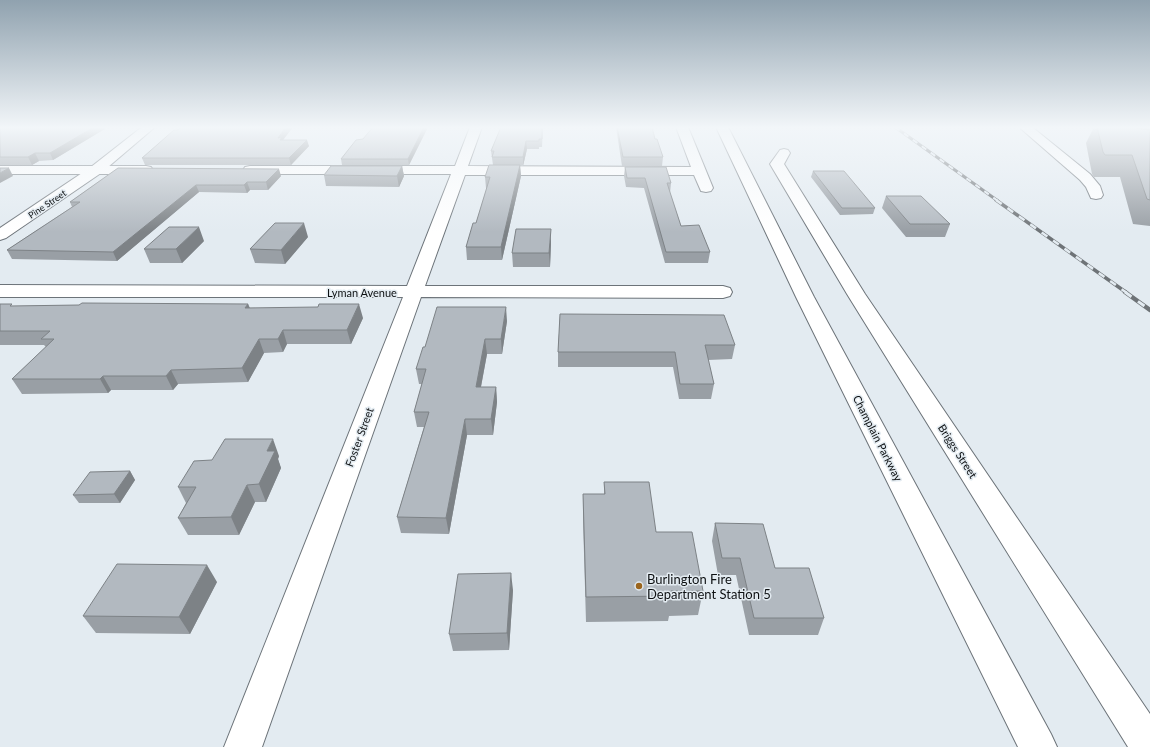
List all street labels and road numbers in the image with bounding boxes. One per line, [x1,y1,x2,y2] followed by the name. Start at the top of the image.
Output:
[26,187,69,221] street label: Pine Street
[327,286,397,299] street label: Lyman Avenue
[851,393,905,484] street label: Champlain Parkway
[342,406,376,468] street label: Foster Street
[936,422,980,480] street label: Briggs Street

